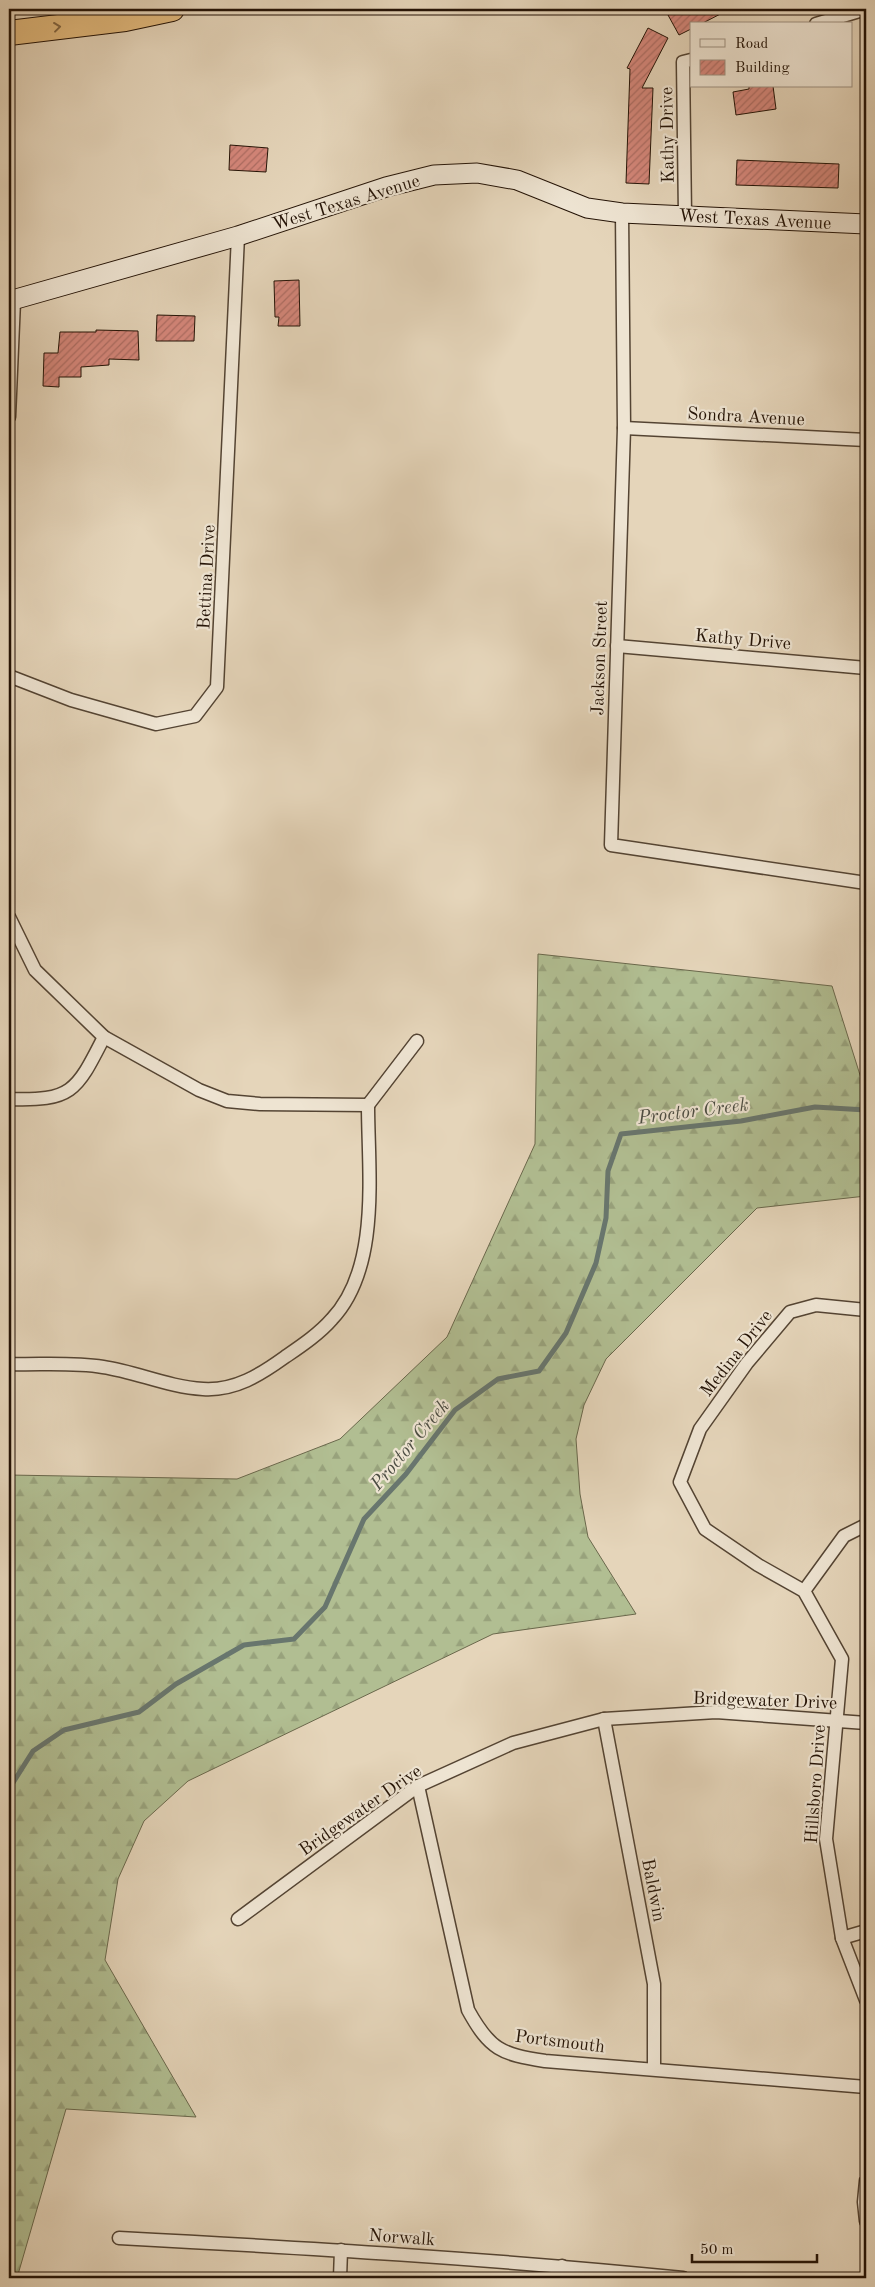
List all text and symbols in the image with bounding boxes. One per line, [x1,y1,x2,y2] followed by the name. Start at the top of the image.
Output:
[53,22,61,33] one-way arrow
[690,22,852,88] legend
[735,37,769,52] text: Road
[735,61,790,76] text: Building
[658,87,678,183] street label: Kathy Drive
[270,172,422,234] street label: West Texas Avenue
[678,207,832,233] street label: West Texas Avenue
[687,405,805,429] street label: Sondra Avenue
[195,524,219,630] street label: Bettina Drive
[589,600,611,716] street label: Jackson Street
[694,627,792,653] street label: Kathy Drive
[636,1096,750,1129] water label: Proctor Creek
[698,1307,776,1400] street label: Medina Drive
[367,1397,454,1495] water label: Proctor Creek
[692,1689,838,1713] street label: Bridgewater Drive
[803,1724,829,1844] street label: Hillsboro Drive
[296,1762,425,1860] street label: Bridgewater Drive
[638,1857,668,1924] street label: Baldwin
[514,2028,606,2056] street label: Portsmouth
[368,2227,436,2249] street label: Norwalk
[692,2232,818,2264] scale bar
[700,2243,734,2258] text: 50 m

